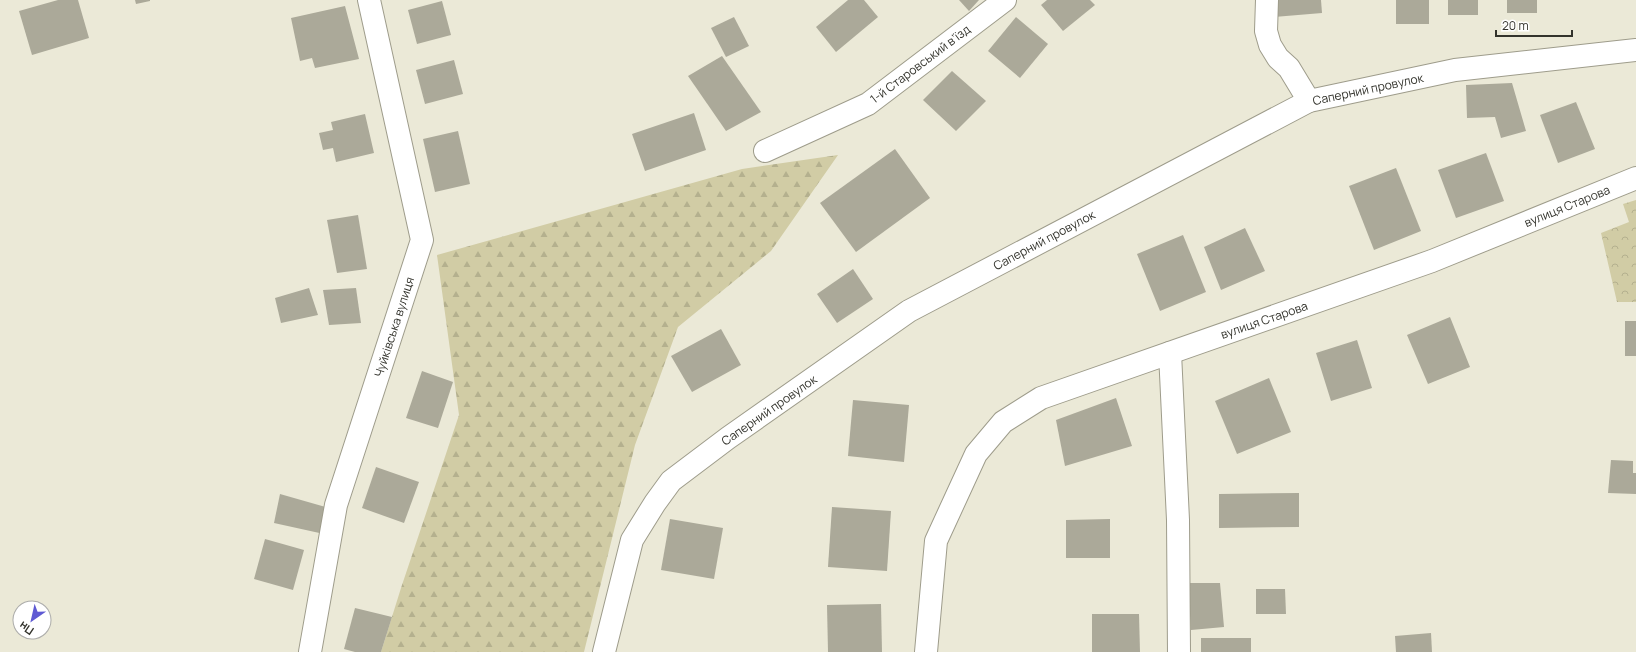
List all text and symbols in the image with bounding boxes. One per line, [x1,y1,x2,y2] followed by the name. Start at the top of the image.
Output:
[1496,12,1572,38] scale bar
[1502,17,1529,34] text: 20 m
[866,21,974,107] street label: 1-й Старовський в’їзд
[1311,69,1426,109] street label: Саперний провулок
[1522,181,1612,231] street label: вулиця Старова
[990,206,1099,274] street label: Саперний провулок
[370,275,418,379] street label: Чуйківська вулиця
[1218,297,1310,343] street label: вулиця Старова
[718,370,821,449] street label: Саперний провулок
[12,600,52,640] north arrow
[16,618,36,639] text: Пн

